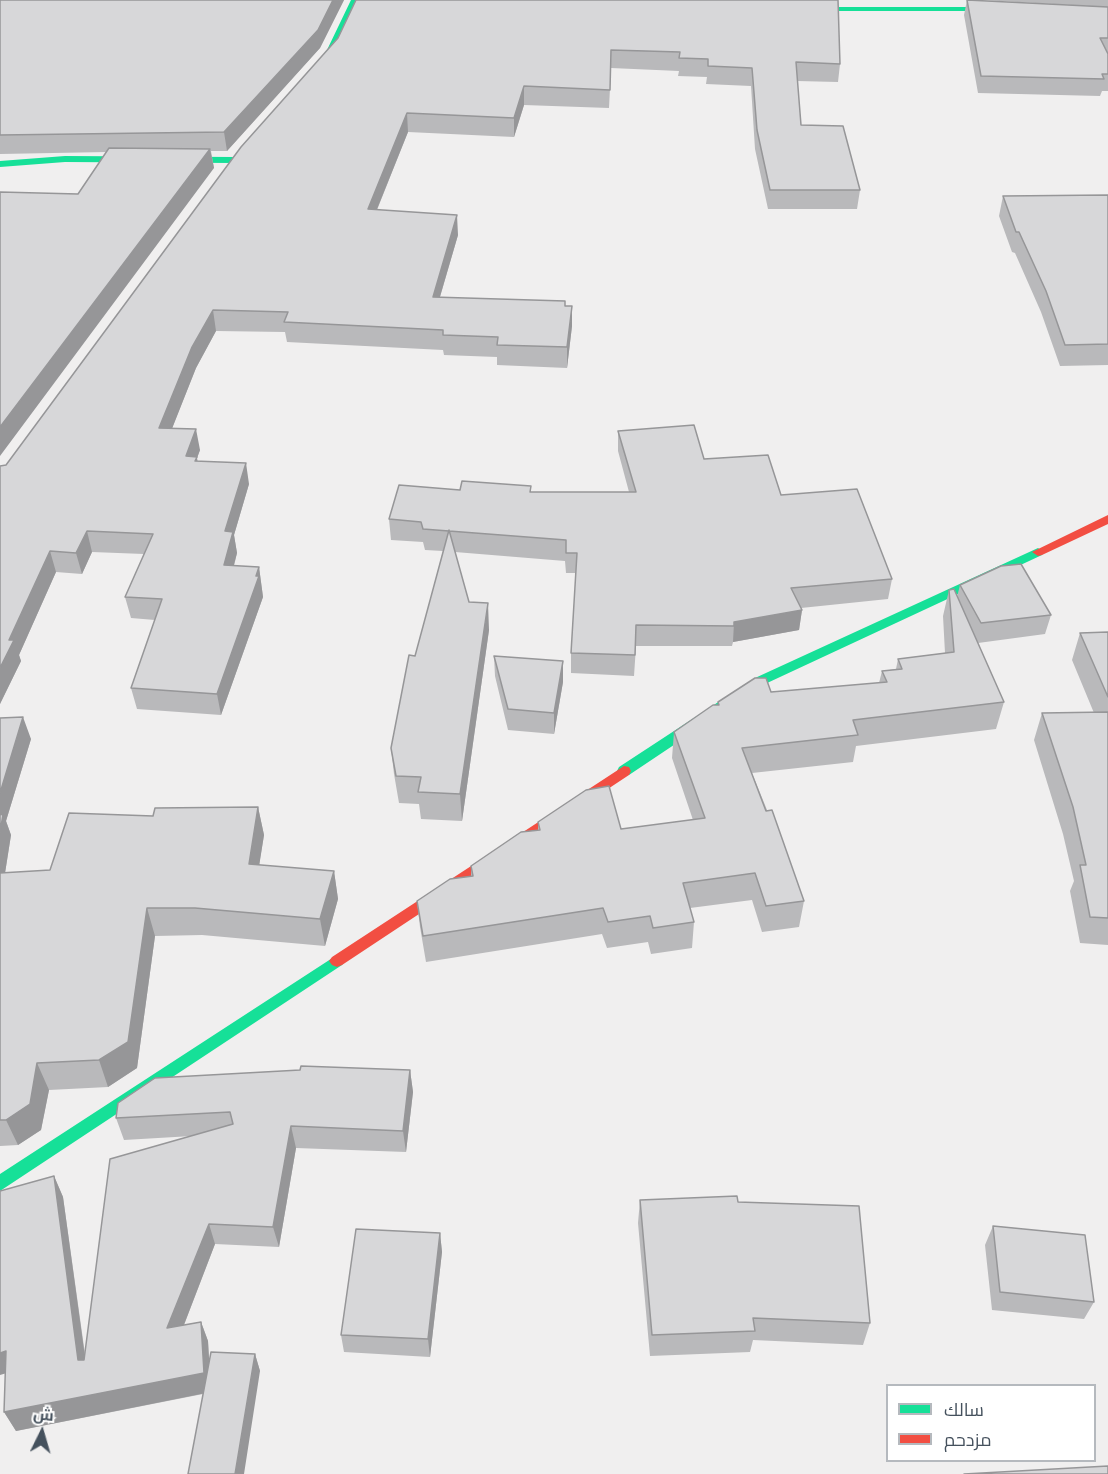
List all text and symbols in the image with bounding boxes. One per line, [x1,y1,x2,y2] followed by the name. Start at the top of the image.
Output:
[886,1384,1096,1462] legend
[944,1398,984,1421] text: سالك
[12,1402,72,1462] north arrow
[32,1403,55,1425] text: ش
[944,1428,992,1451] text: مزدحم

